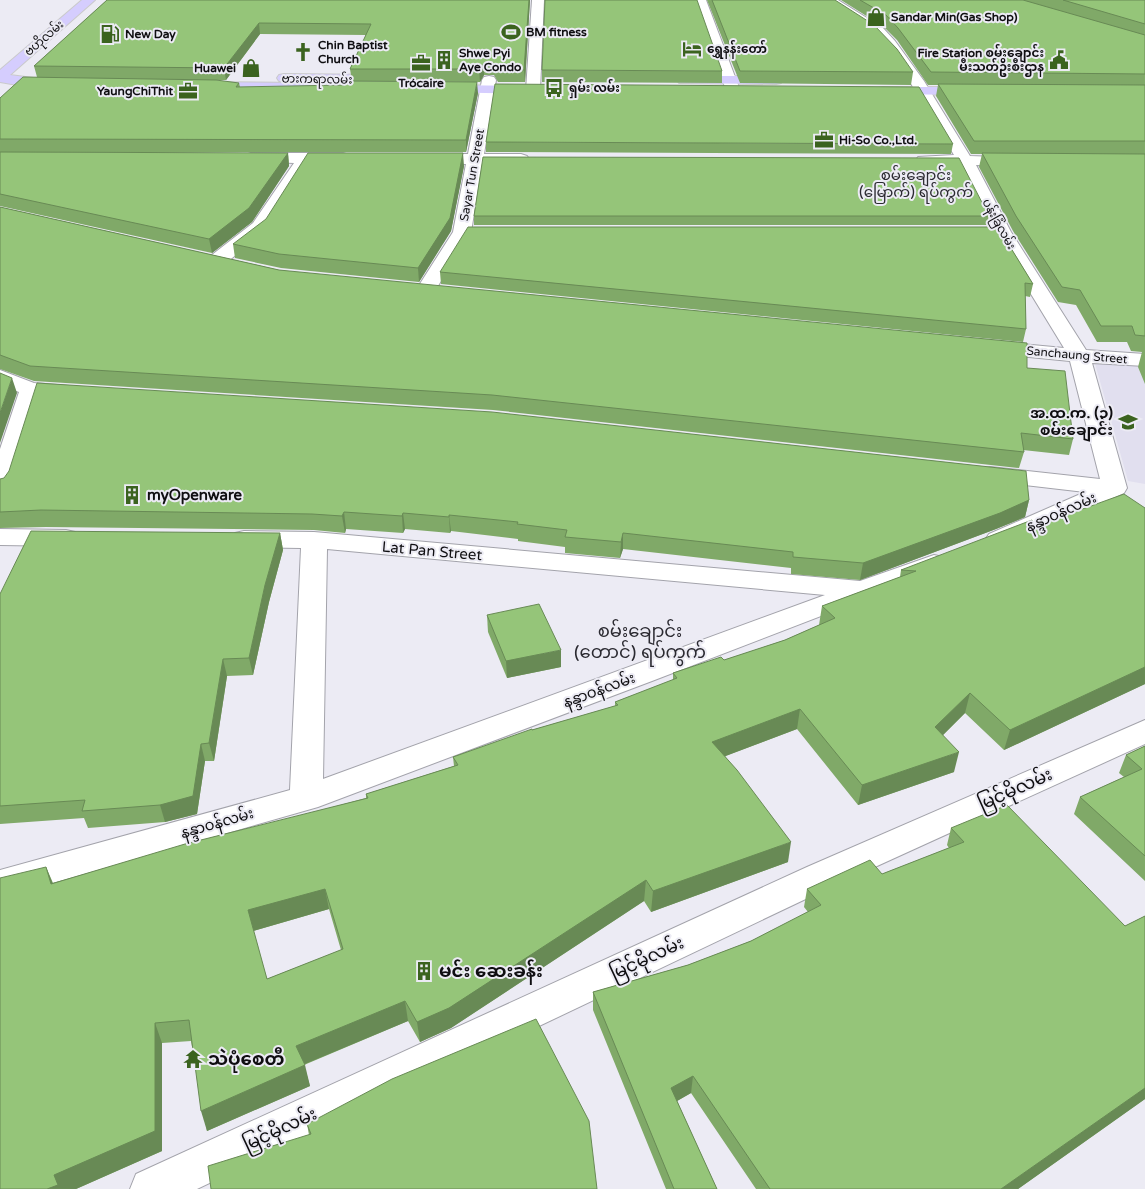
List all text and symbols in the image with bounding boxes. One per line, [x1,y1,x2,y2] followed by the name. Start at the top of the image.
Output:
[865,6,887,28] shop icon: Sandar Min(Gas Shop)
[891,10,1018,25] place label: Sandar Min(Gas Shop)
[20,16,68,61] street label: ဗဟိုလမ်း
[500,21,522,43] sports icon: BM fitness
[99,23,121,45] fuel station icon: New Day
[526,25,587,39] place label: BM fitness
[125,27,176,42] place label: New Day
[318,38,388,66] place label: Chin Baptist Church
[681,38,703,60] hotel icon: ရွှေနန်းတော်
[707,39,767,59] place label: ရွှေနန်းတော်
[292,41,314,63] church icon: Chin Baptist Church
[917,43,1044,77] place label: Fire Station စမ်းချောင်း မီးသတ်ဦးစီးဌာန
[459,46,521,75] place label: Shwe Pyi Aye Condo
[433,49,455,71] building icon: Shwe Pyi Aye Condo
[1048,49,1070,71] public building icon: Fire Station စမ်းချောင်း မီးသတ်ဦးစီးဌာန
[410,52,432,74] office icon: Trócaire
[240,57,262,79] shop icon: Huawei
[194,61,236,75] place label: Huawei
[281,69,353,90] street label: ဗားကရာလမ်း
[397,76,444,90] place label: Trócaire
[543,77,565,99] bus stop icon: ရှမ်း လမ်း
[569,78,620,99] place label: ရှမ်း လမ်း
[177,80,199,102] office icon: YaungChiThit
[97,84,173,99] place label: YaungChiThit
[457,127,487,222] street label: Sayar Tun Street
[813,129,835,151] office icon: Hi-So Co.,Ltd.
[839,133,917,147] place label: Hi-So Co.,Ltd.
[859,165,973,204] district label: စမ်းချောင်း (မြောက်) ရပ်ကွက်
[977,195,1020,253] street label: ပန်းခြံလမ်း
[1026,344,1129,366] street label: Sanchaung Street
[1030,404,1113,442] place label: အ.ထ.က. (၃) စမ်းချောင်း
[1117,411,1139,433] school or university icon: အ.ထ.က. (၃) စမ်းချောင်း
[121,484,143,506] building icon: myOpenware
[147,486,242,505] place label: myOpenware
[1022,488,1100,539] street label: နန္ဒာ၀န်လမ်း
[381,538,483,564] street label: Lat Pan Street
[574,618,706,667] district label: စမ်းချောင်း (တောင်) ရပ်ကွက်
[560,668,639,715] street label: နန္ဒာ၀န်လမ်း
[973,760,1057,819] street label: မြင့်မိုလမ်း
[178,803,257,845] street label: နန္ဒာ၀န်လမ်း
[605,929,689,988] street label: မြင့်မိုလမ်း
[439,959,543,985] place label: မင်း ဆေးခန်း
[413,960,435,982] building icon: မင်း ဆေးခန်း
[208,1047,285,1073] place label: သဲပုံစေတီ
[182,1048,204,1070] temple icon: သဲပုံစေတီ
[238,1100,322,1159] street label: မြင့်မိုလမ်း

